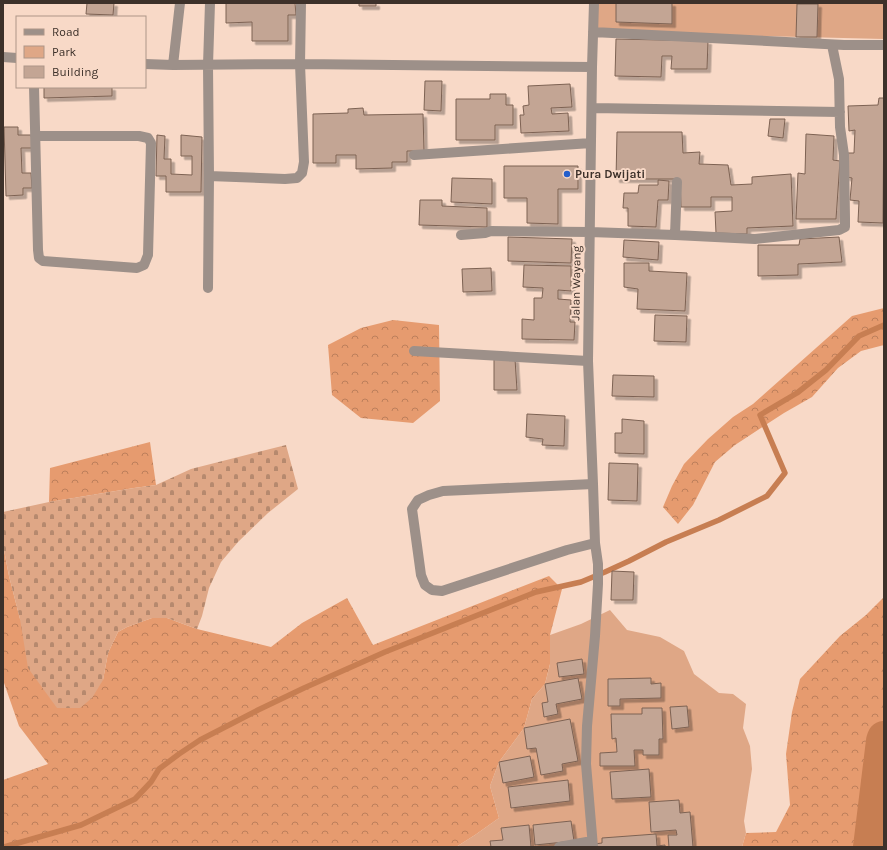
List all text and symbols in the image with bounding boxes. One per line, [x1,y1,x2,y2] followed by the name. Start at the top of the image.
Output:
[16,16,146,88] legend
[52,25,80,39] text: Road
[52,45,77,59] text: Park
[52,65,99,79] text: Building
[575,167,645,181] place label: Pura Dwijati
[562,169,572,179] marker: Pura Dwijati
[568,245,584,320] street label: Jalan Wayang

